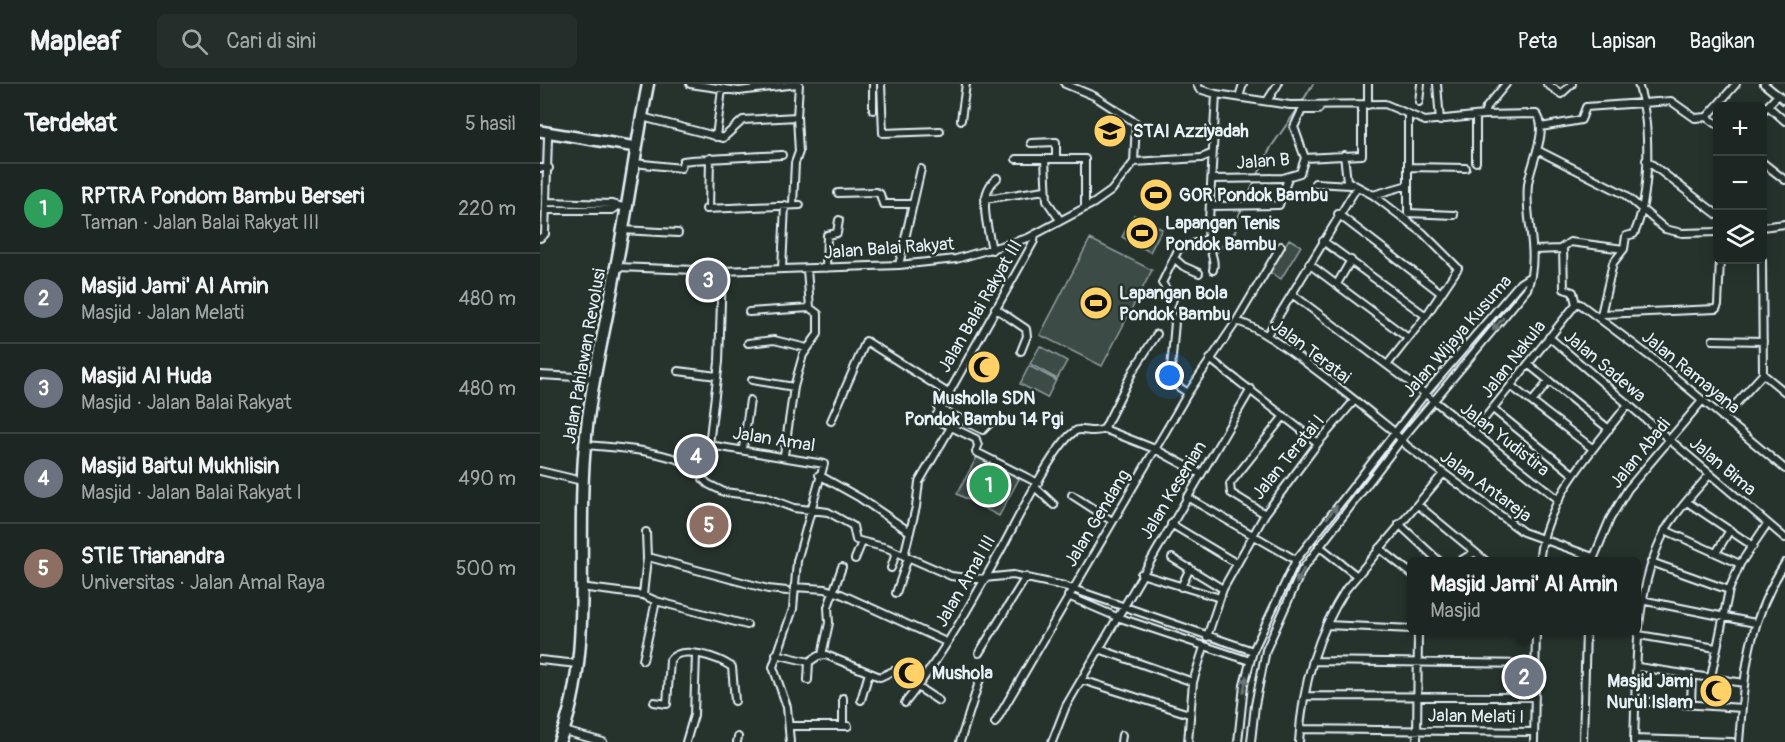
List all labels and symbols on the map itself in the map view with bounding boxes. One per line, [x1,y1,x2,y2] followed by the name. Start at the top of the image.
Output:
[1092,113,1128,149] school or university icon: STAI Azziyadah
[1133,120,1249,143] place label: STAI Azziyadah
[1236,148,1290,175] street label: Jalan B
[1138,177,1174,213] sports icon: GOR Pondok Bambu
[1179,184,1328,207] place label: GOR Pondok Bambu
[1165,212,1281,256] place label: Lapangan Tenis Pondok Bambu
[1124,215,1160,251] sports icon: Lapangan Tenis Pondok Bambu
[823,232,956,265] street label: Jalan Balai Rakyat
[933,236,1028,377] street label: Jalan Balai Rakyat III
[688,258,728,302] pin: 3
[558,267,611,446] street label: Jalan Pahlawan Revolusi
[1398,270,1517,402] street label: Jalan Wijaya Kusuma
[1119,282,1231,326] place label: Lapangan Bola Pondok Bambu
[1078,285,1114,321] sports icon: Lapangan Bola Pondok Bambu
[1266,314,1355,389] street label: Jalan Teratai
[1476,316,1551,403] street label: Jalan Nakula
[1491,316,1504,332] one-way arrow
[1559,325,1651,407] street label: Jalan Sadewa
[1637,326,1745,419] street label: Jalan Ramayana
[966,349,1002,385] mosque icon: Musholla SDN Pondok Bambu 14 Pgi
[1155,361,1184,390] your location
[904,387,1064,431] place label: Musholla SDN Pondok Bambu 14 Pgi
[1455,397,1554,482] street label: Jalan Yudistira
[1247,410,1330,505] street label: Jalan Teratai I
[1605,413,1676,493] street label: Jalan Abadi
[731,422,817,457] street label: Jalan Amal
[1684,432,1761,501] street label: Jalan Bima
[676,434,716,478] pin: 4
[1135,437,1212,544] street label: Jalan Kesenian
[1435,445,1536,527] street label: Jalan Antareja
[970,462,1008,508] pin: 1
[1059,465,1136,571] street label: Jalan Gendang
[690,502,728,548] pin: 5
[1326,504,1339,520] one-way arrow
[930,531,1001,631] street label: Jalan Amal III
[1295,568,1305,585] one-way arrow
[1504,654,1544,700] pin: 2
[891,655,927,691] mosque icon: Mushola
[932,662,993,685] place label: Mushola
[1606,670,1693,714] place label: Masjid Jami Nurul Islam
[1698,673,1734,709] mosque icon: Masjid Jami Nurul Islam
[1241,674,1250,693] one-way arrow
[1428,704,1524,729] street label: Jalan Melati I

